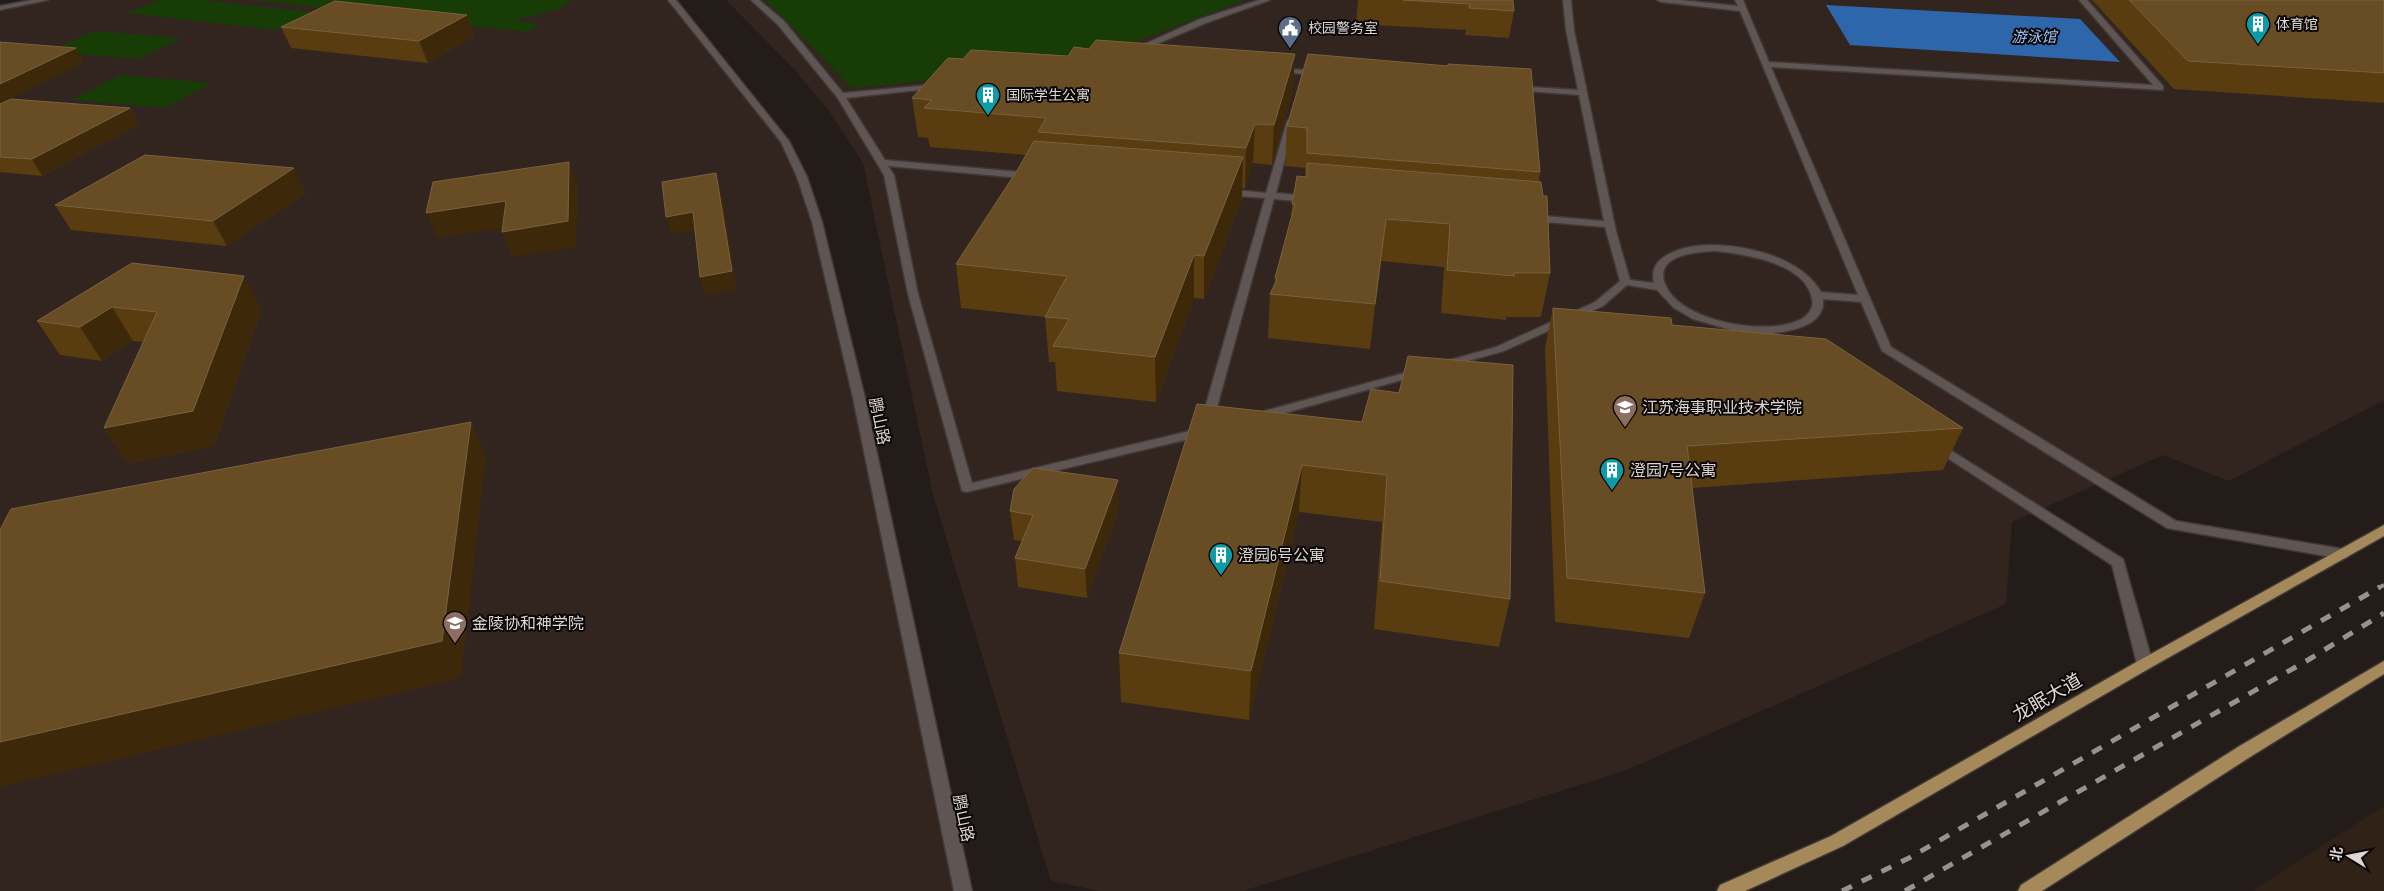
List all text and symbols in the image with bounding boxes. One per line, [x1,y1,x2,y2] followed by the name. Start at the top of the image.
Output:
[2245,11,2271,45] building icon: 体育馆
[1277,15,1303,49] public building icon: 校园警务室
[2276,16,2318,33] place label: 体育馆
[1308,20,1378,37] place label: 校园警务室
[2011,28,2058,47] water label: 游泳馆
[975,82,1001,116] building icon: 国际学生公寓
[1006,87,1090,104] place label: 国际学生公寓
[1612,394,1638,428] school or university icon: 江苏海事职业技术学院
[864,396,893,447] street label: 鹏山路
[1642,399,1802,418] place label: 江苏海事职业技术学院
[1599,457,1625,491] building icon: 澄园7号公寓
[1630,462,1716,481] place label: 澄园7号公寓
[1208,542,1234,576] building icon: 澄园6号公寓
[1238,547,1325,566] place label: 澄园6号公寓
[442,610,468,644] school or university icon: 金陵协和神学院
[472,615,584,634] place label: 金陵协和神学院
[2009,669,2086,727] street label: 龙眠大道
[948,793,977,844] street label: 鹏山路
[2324,831,2374,881] north arrow
[2327,845,2346,862] text: 北

